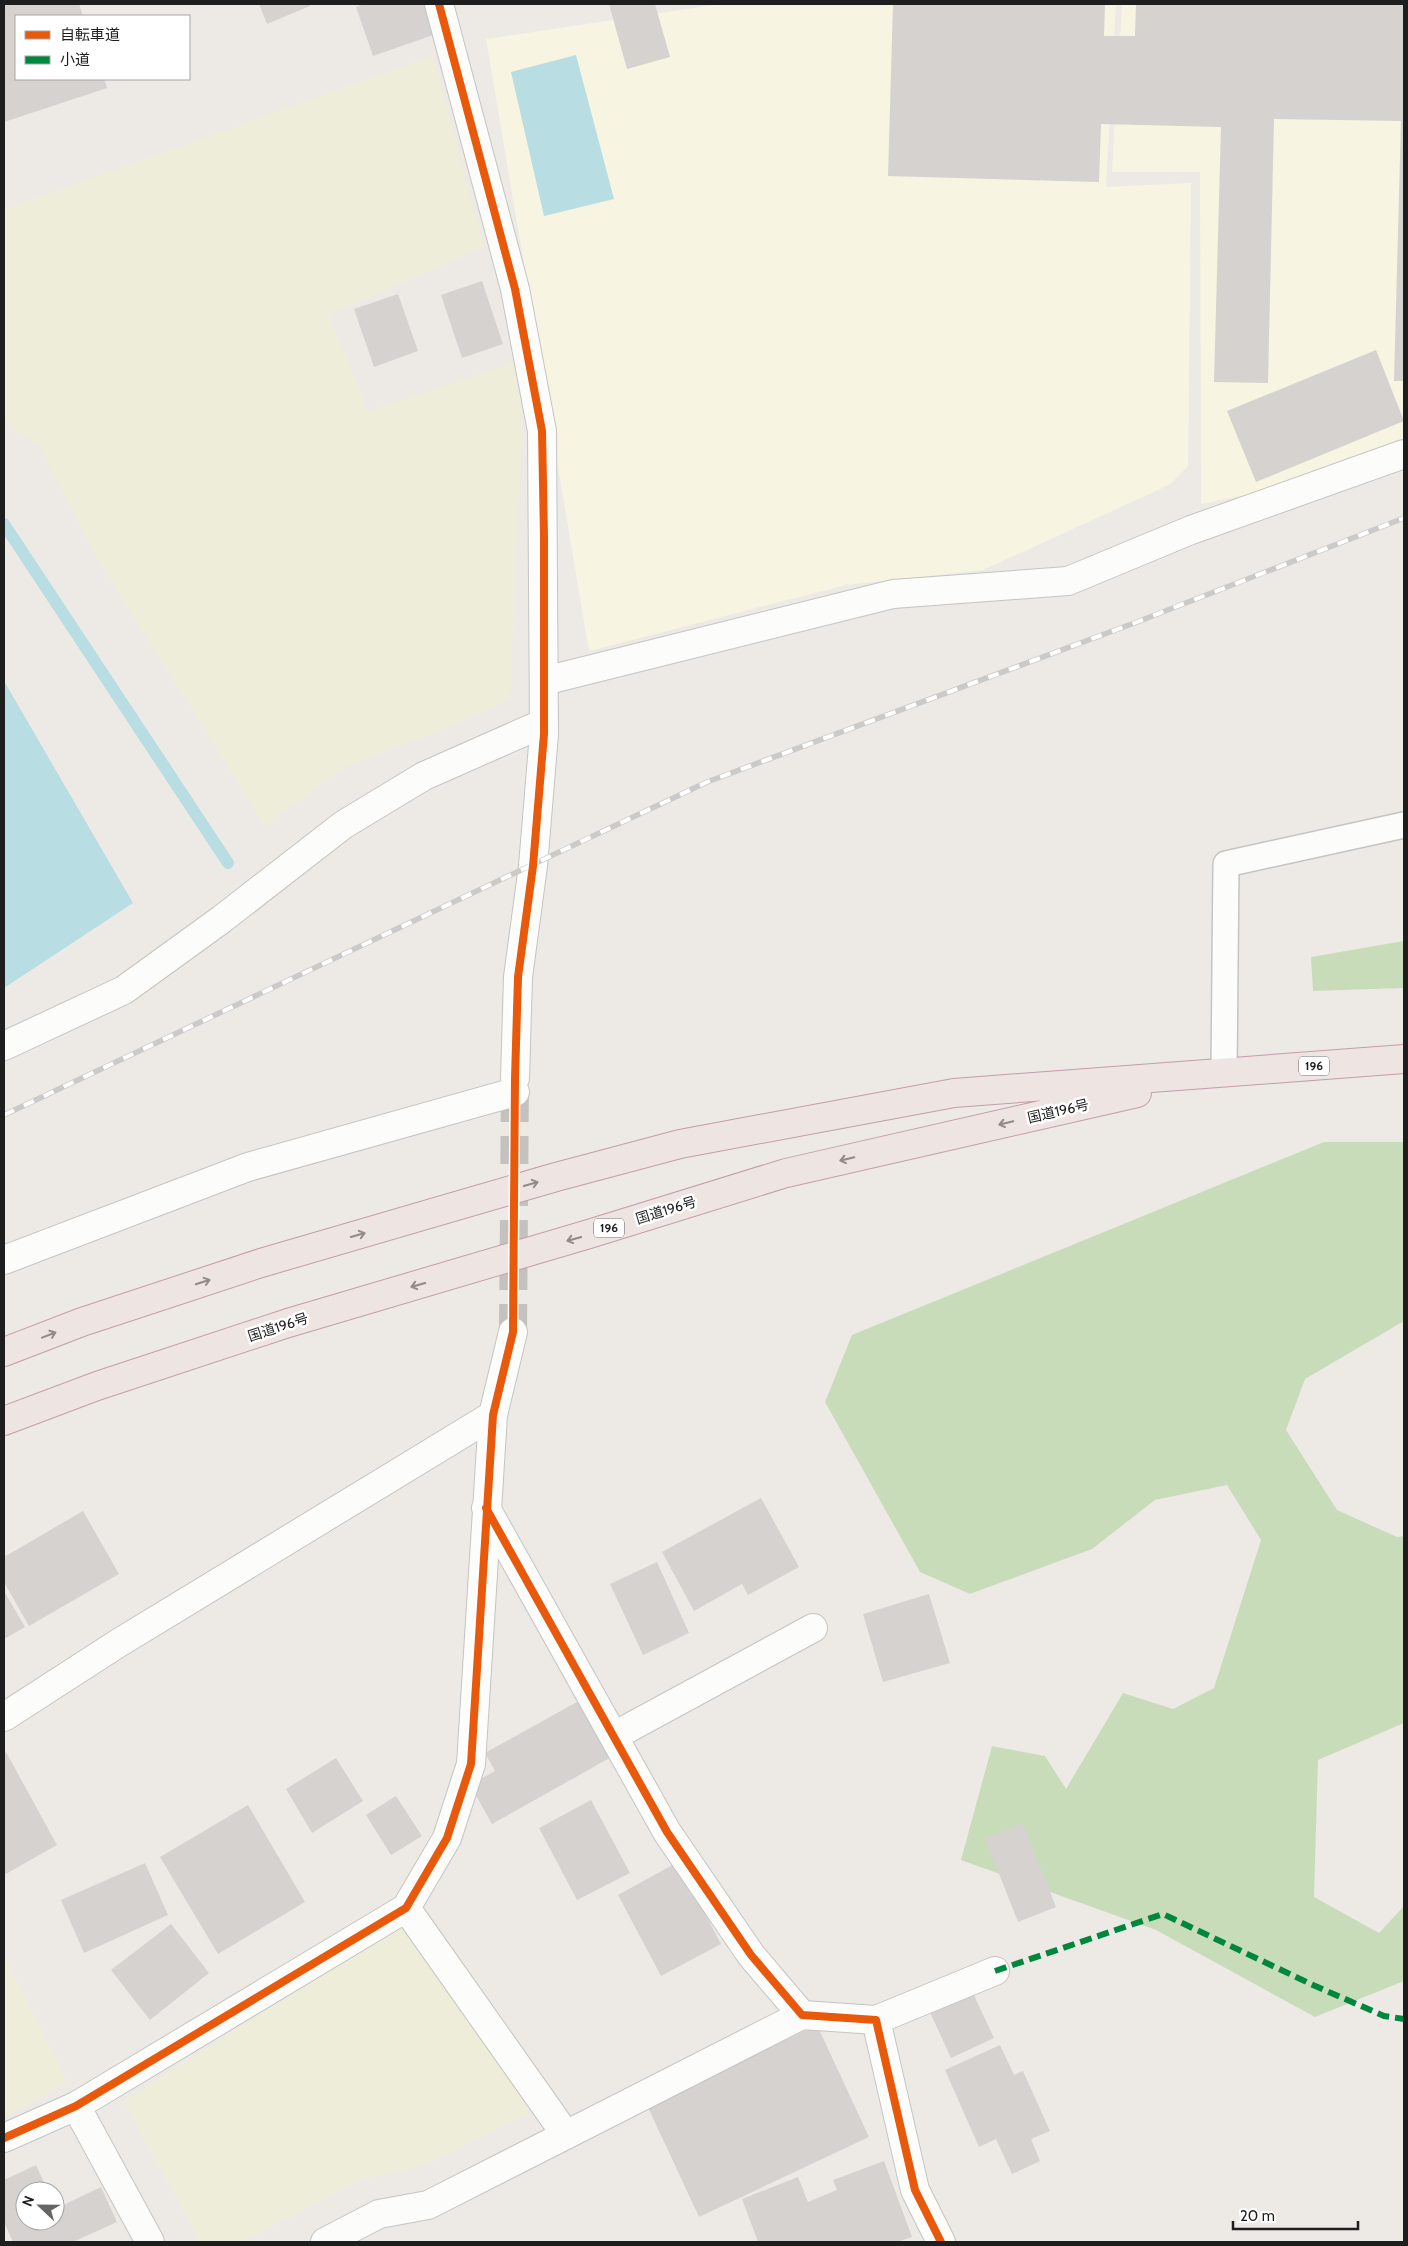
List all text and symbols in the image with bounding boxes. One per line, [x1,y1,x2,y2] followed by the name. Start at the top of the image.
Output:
[15,15,190,80] legend
[60,26,120,44] text: 自転車道
[60,51,90,69] text: 小道
[1299,1056,1329,1076] road number: 196
[1026,1095,1090,1127] street label: 国道196号
[998,1119,1014,1128] one-way arrow
[840,1155,856,1164] one-way arrow
[523,1179,539,1189] one-way arrow
[633,1192,699,1228] street label: 国道196号
[594,1218,624,1238] road number: 196
[350,1229,366,1239] one-way arrow
[566,1234,582,1244] one-way arrow
[195,1277,210,1286] one-way arrow
[410,1280,426,1290] one-way arrow
[246,1309,310,1345] street label: 国道196号
[41,1329,56,1339] one-way arrow
[15,2181,65,2231] north arrow
[18,2193,38,2209] text: N
[1233,2198,1358,2230] scale bar
[1240,2207,1275,2225] text: 20 m

